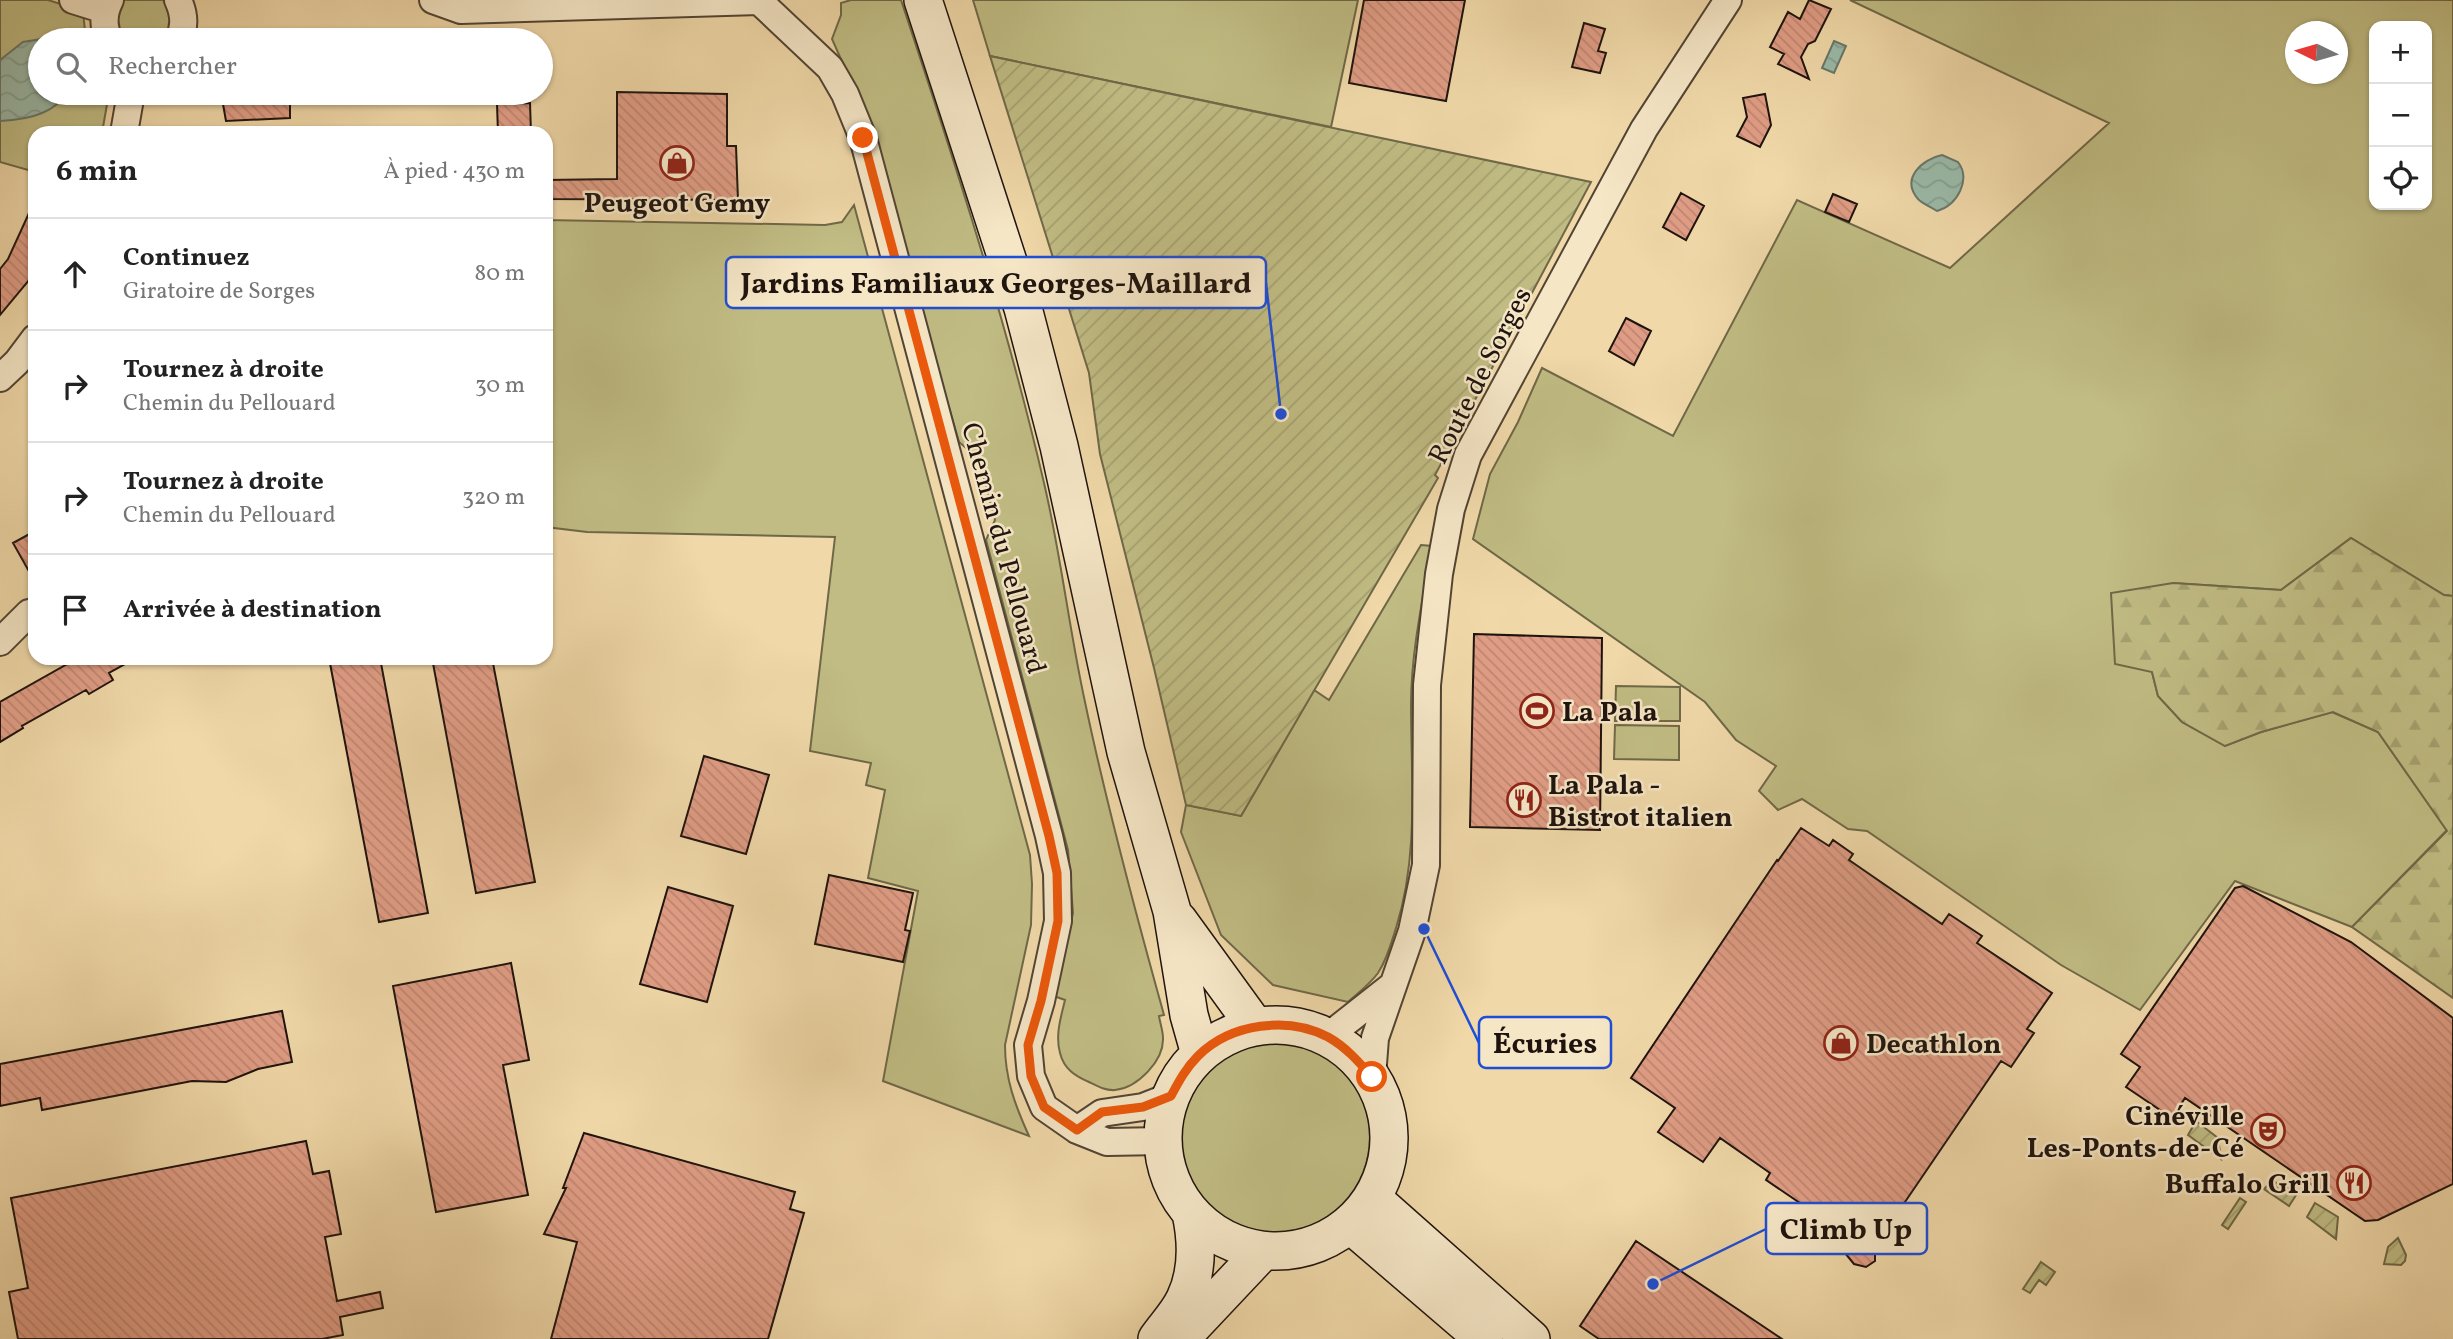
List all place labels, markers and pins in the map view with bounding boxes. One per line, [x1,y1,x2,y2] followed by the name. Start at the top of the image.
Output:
[658,144,696,182] shop icon: Peugeot Gemy
[584,185,770,224] place label: Peugeot Gemy
[726,257,1266,308] callout: Jardins Familiaux Georges-Maillard
[1518,692,1556,730] sports icon: La Pala
[1562,694,1658,733] place label: La Pala
[1548,767,1733,838] place label: La Pala - Bistrot italien
[1505,781,1543,819] restaurant icon: La Pala - Bistrot italien
[1479,1017,1611,1068] callout: Écuries
[1822,1024,1860,1062] shop icon: Decathlon
[1866,1026,2002,1065] place label: Decathlon
[2027,1098,2244,1169] place label: Cinéville Les-Ponts-de-Cé
[2249,1112,2287,1150] theatre icon: Cinéville Les-Ponts-de-Cé
[2335,1164,2373,1202] restaurant icon: Buffalo Grill
[2165,1166,2330,1205] place label: Buffalo Grill
[1766,1203,1927,1254] callout: Climb Up

